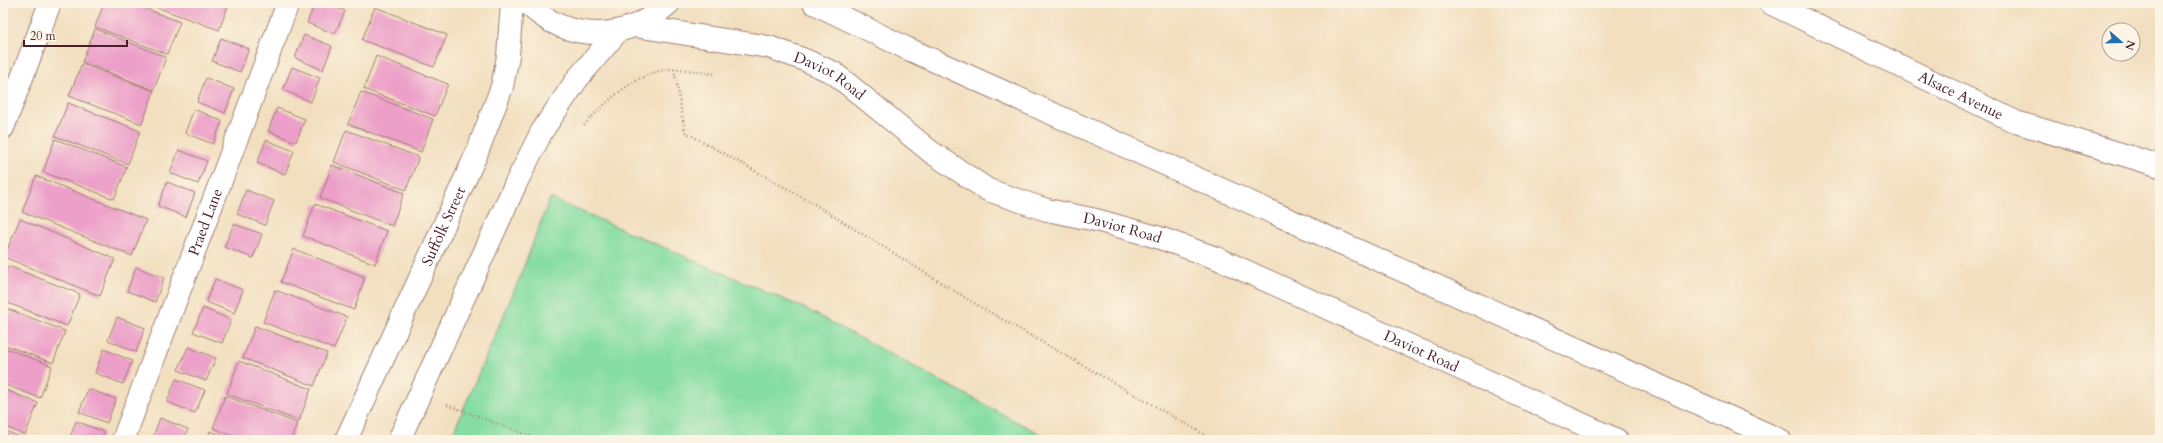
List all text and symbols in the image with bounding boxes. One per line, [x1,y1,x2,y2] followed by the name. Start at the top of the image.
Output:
[24,22,127,48] scale bar
[2101,22,2141,62] north arrow
[30,28,57,44] text: 20 m
[2121,38,2139,53] text: N
[791,47,869,104] street label: Daviot Road
[1915,66,2007,125] street label: Alsace Avenue
[417,183,470,269] street label: Suffolk Street
[183,185,227,259] street label: Praed Lane
[1081,208,1164,248] street label: Daviot Road
[1381,325,1462,377] street label: Daviot Road

